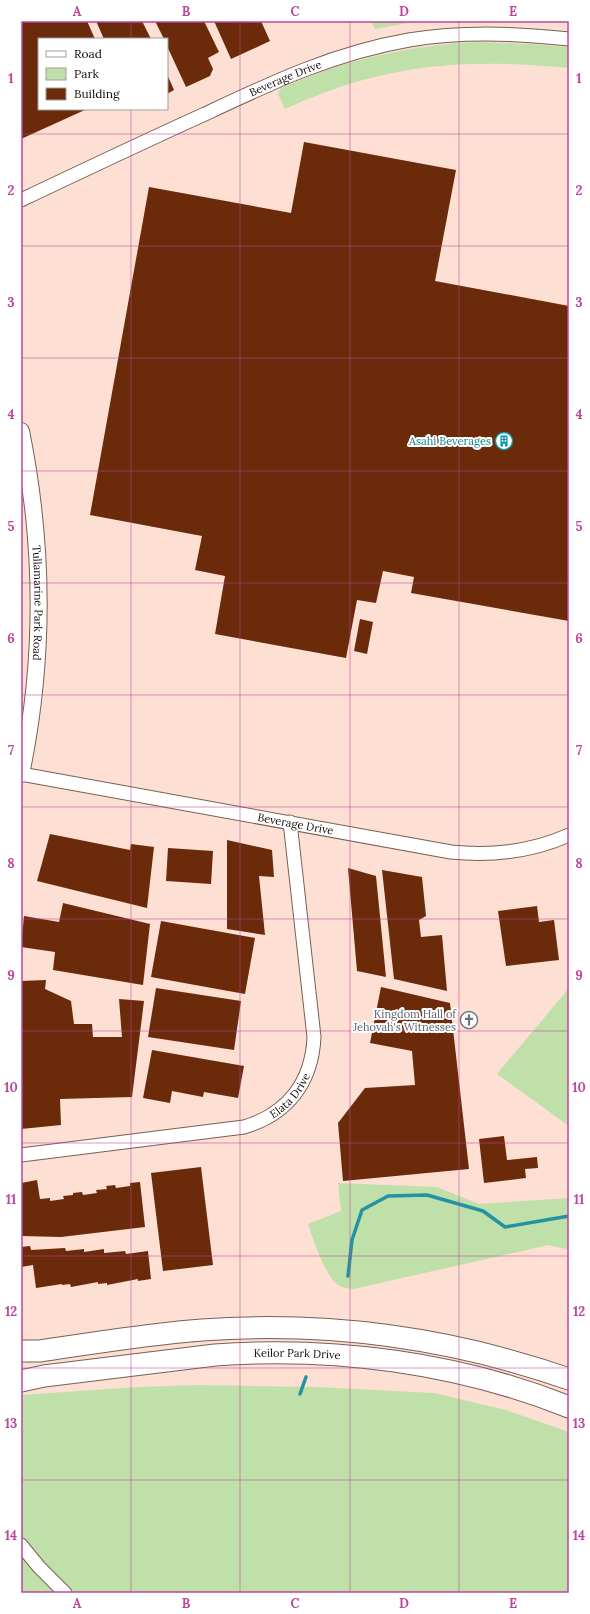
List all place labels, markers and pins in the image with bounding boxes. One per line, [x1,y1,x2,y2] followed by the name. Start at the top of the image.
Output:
[494,431,514,451] building icon: Asahi Beverages
[408,434,491,448] place label: Asahi Beverages
[352,1007,457,1034] place label: Kingdom Hall of Jehovah's Witnesses
[459,1010,479,1030] church icon: Kingdom Hall of Jehovah's Witnesses

